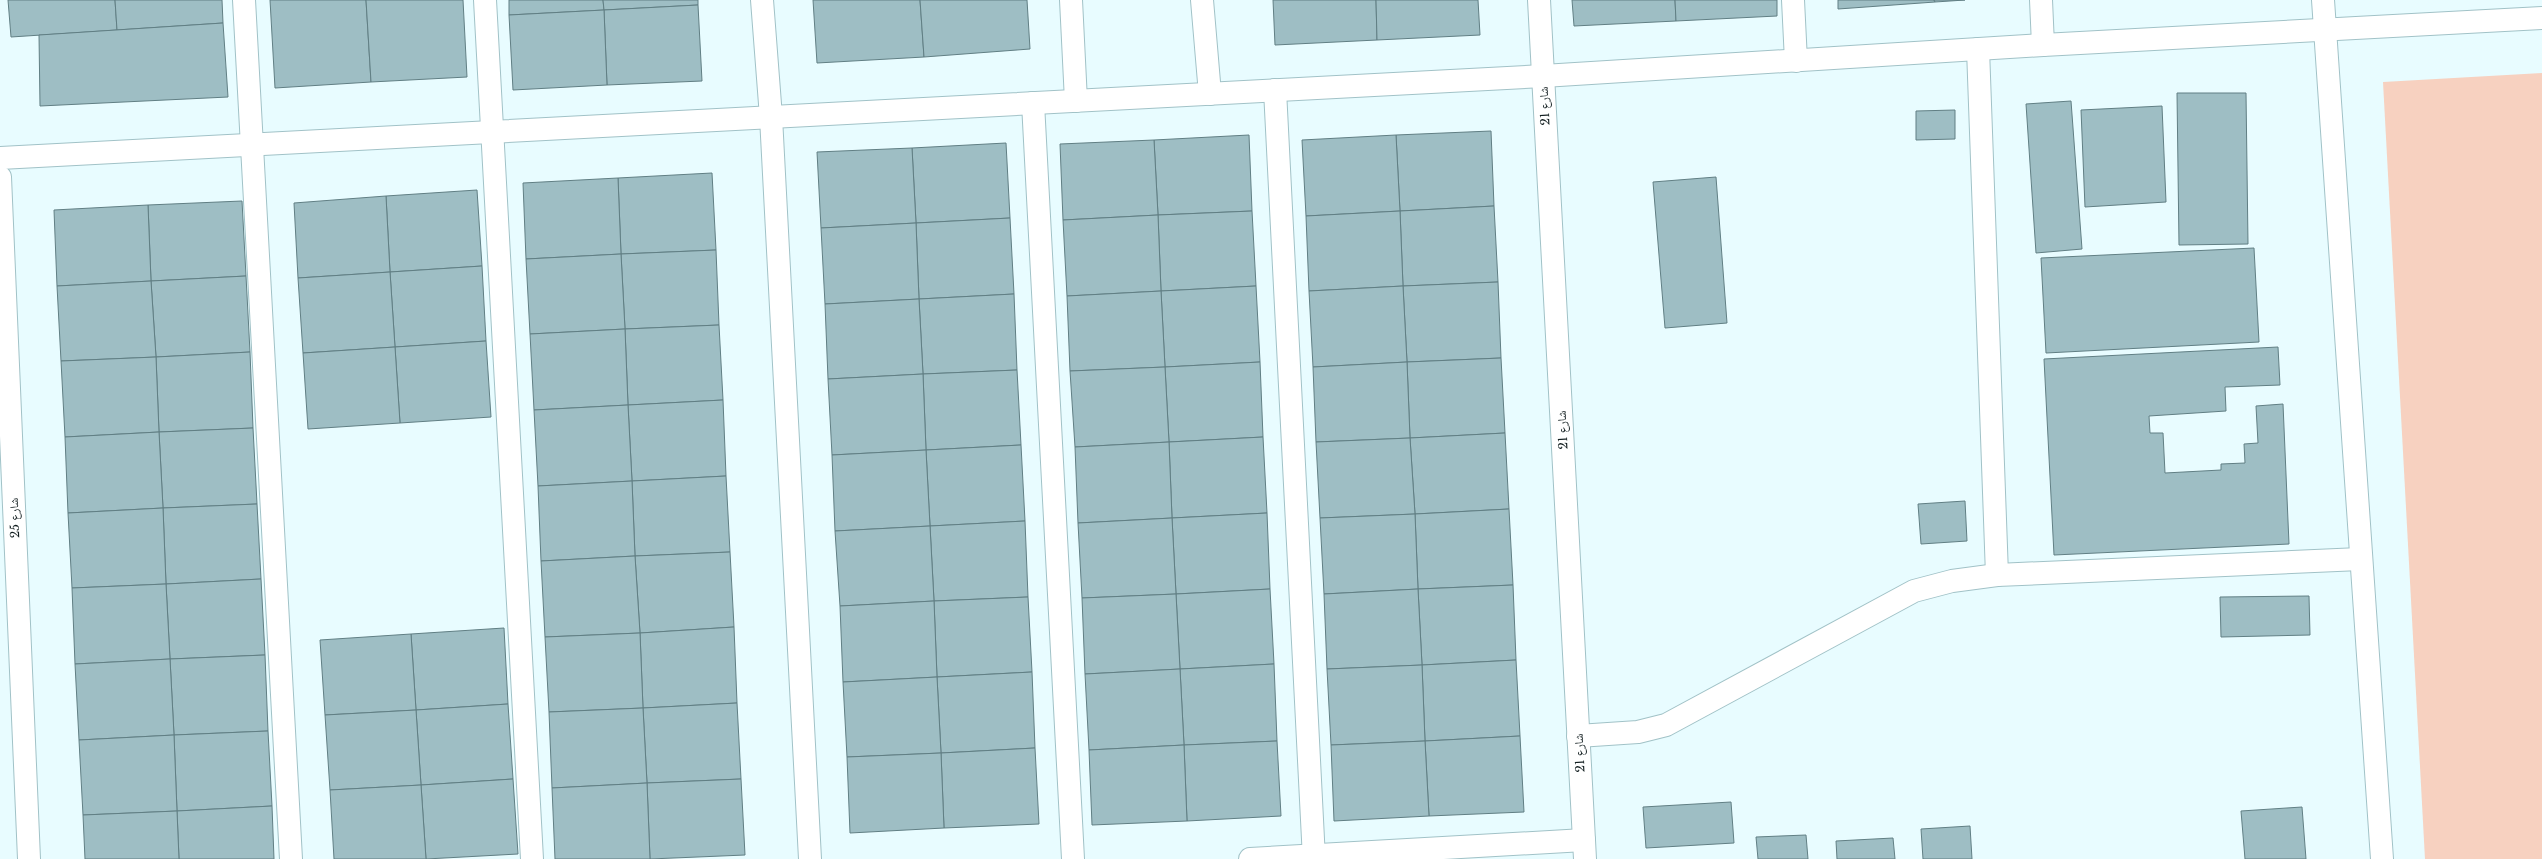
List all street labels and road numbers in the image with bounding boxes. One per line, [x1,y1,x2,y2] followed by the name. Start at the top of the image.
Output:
[1535,86,1554,126] street label: شارع 21
[1553,410,1572,450] street label: شارع 21
[6,497,23,538] street label: شارع 25
[1570,733,1589,773] street label: شارع 21

